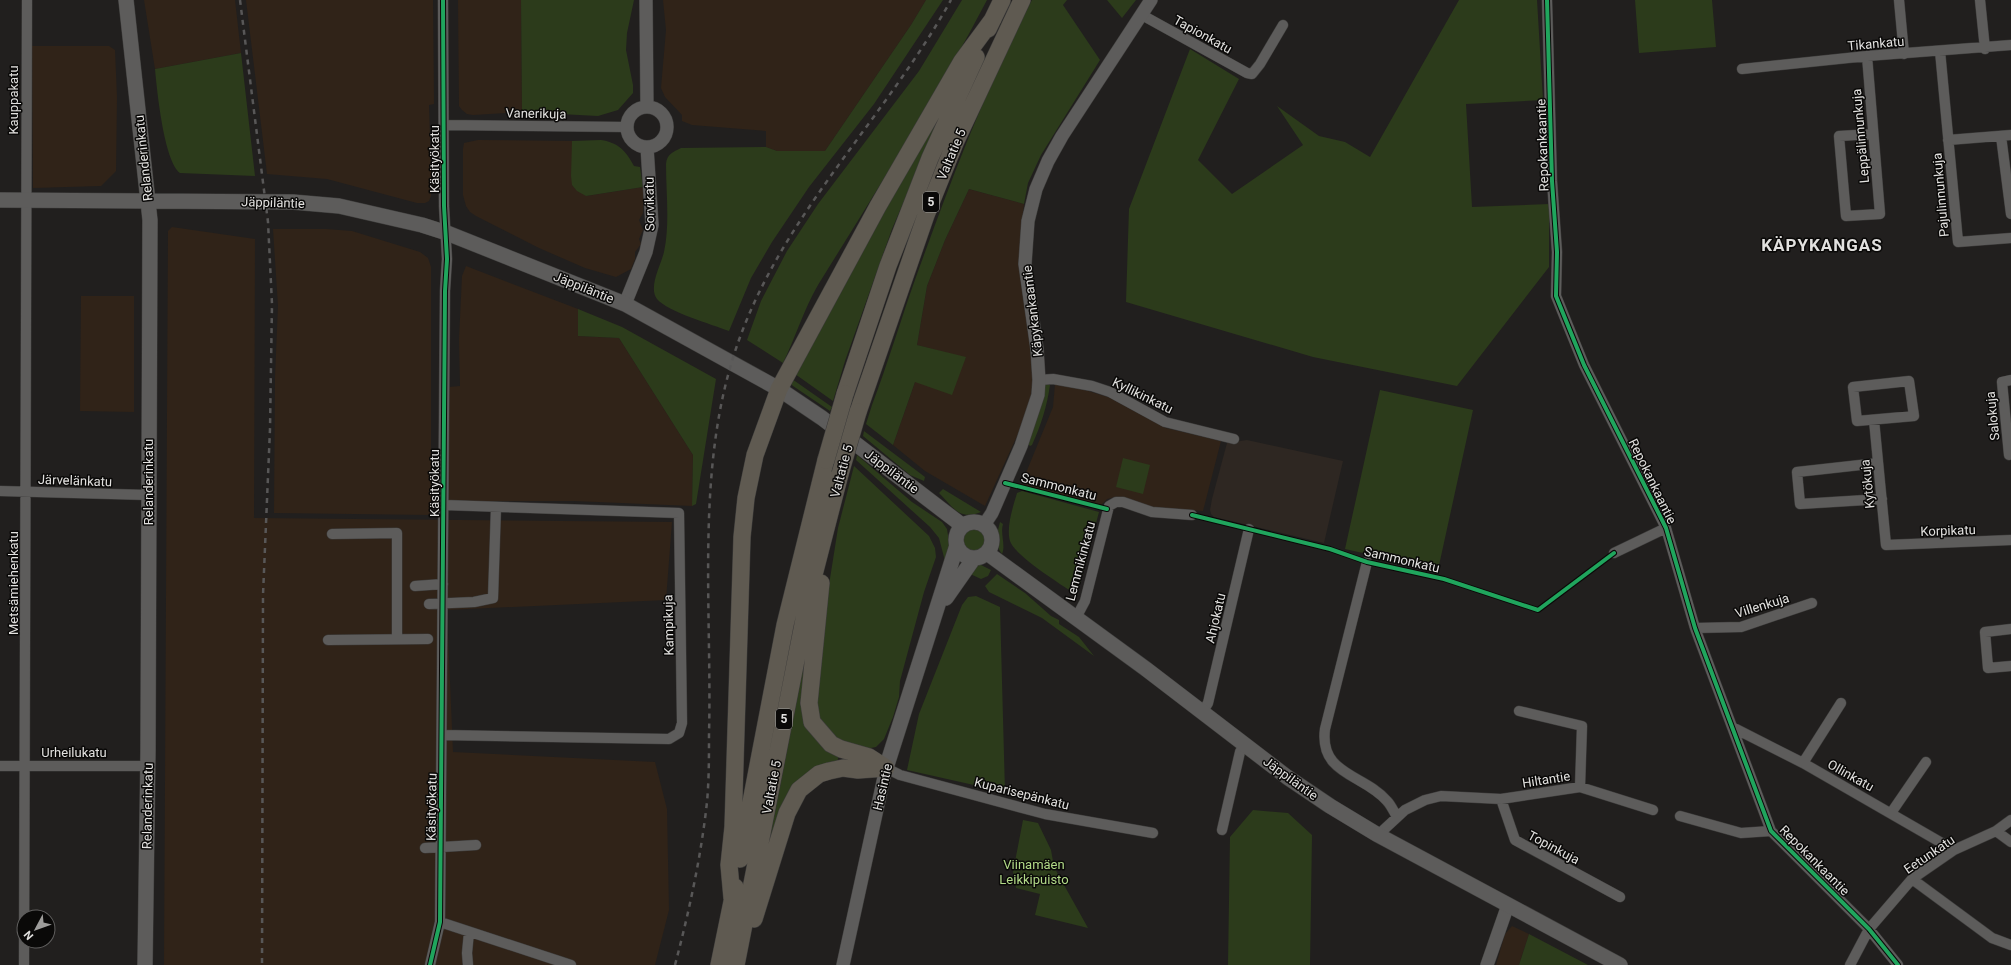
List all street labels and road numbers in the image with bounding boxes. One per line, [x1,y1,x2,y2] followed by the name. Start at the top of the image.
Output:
[1171,12,1234,57] street label: Tapionkatu
[1847,34,1905,53] street label: Tikankatu
[6,65,21,135] street label: Kauppakatu
[1849,88,1872,184] street label: Leppälinnunkuja
[1533,98,1552,192] street label: Repokankaantie
[506,105,566,122] street label: Vanerikuja
[132,114,155,202] street label: Relanderinkatu
[427,125,442,193] street label: Käsityökatu
[934,126,969,182] street label: Valtatie 5
[1929,152,1952,238] street label: Pajulinnunkuja
[642,177,657,231] street label: Sorvikatu
[923,192,939,212] road number: 5
[241,194,305,211] street label: Jäppiläntie
[1019,264,1046,357] street label: Käpykankaantie
[551,269,616,306] street label: Jäppiläntie
[1110,374,1176,417] street label: Kyllikinkatu
[1982,391,2003,441] street label: Salokuja
[1625,436,1680,526] street label: Repokankaantie
[141,439,156,525] street label: Relanderinkatu
[827,443,856,499] street label: Valtatie 5
[862,446,922,497] street label: Jäppiläntie
[427,449,442,517] street label: Käsityökatu
[1857,459,1878,509] street label: Kytökuja
[1020,470,1098,503] street label: Sammonkatu
[38,472,112,489] street label: Järvelänkatu
[1063,520,1098,603] street label: Lemmikinkatu
[1920,522,1976,539] street label: Korpikatu
[6,531,21,635] street label: Metsämiehenkatu
[1363,543,1441,575] street label: Sammonkatu
[1733,590,1791,621] street label: Villenkuja
[1202,591,1229,645] street label: Ahjokatu
[660,594,677,656] street label: Kampikuja
[776,709,792,729] road number: 5
[41,745,107,760] street label: Urheilukatu
[1261,754,1321,803] street label: Jäppiläntie
[1825,757,1877,794] street label: Ollinkatu
[759,759,784,815] street label: Valtatie 5
[870,762,895,812] street label: Hasintie
[139,763,156,849] street label: Relanderinkatu
[1521,768,1571,791] street label: Hiltantie
[423,773,440,841] street label: Käsityökatu
[973,774,1071,813] street label: Kuparisepänkatu
[1777,822,1853,898] street label: Repokankaantie
[1525,828,1582,867] street label: Topinkuja
[1901,832,1957,877] street label: Eetunkatu

